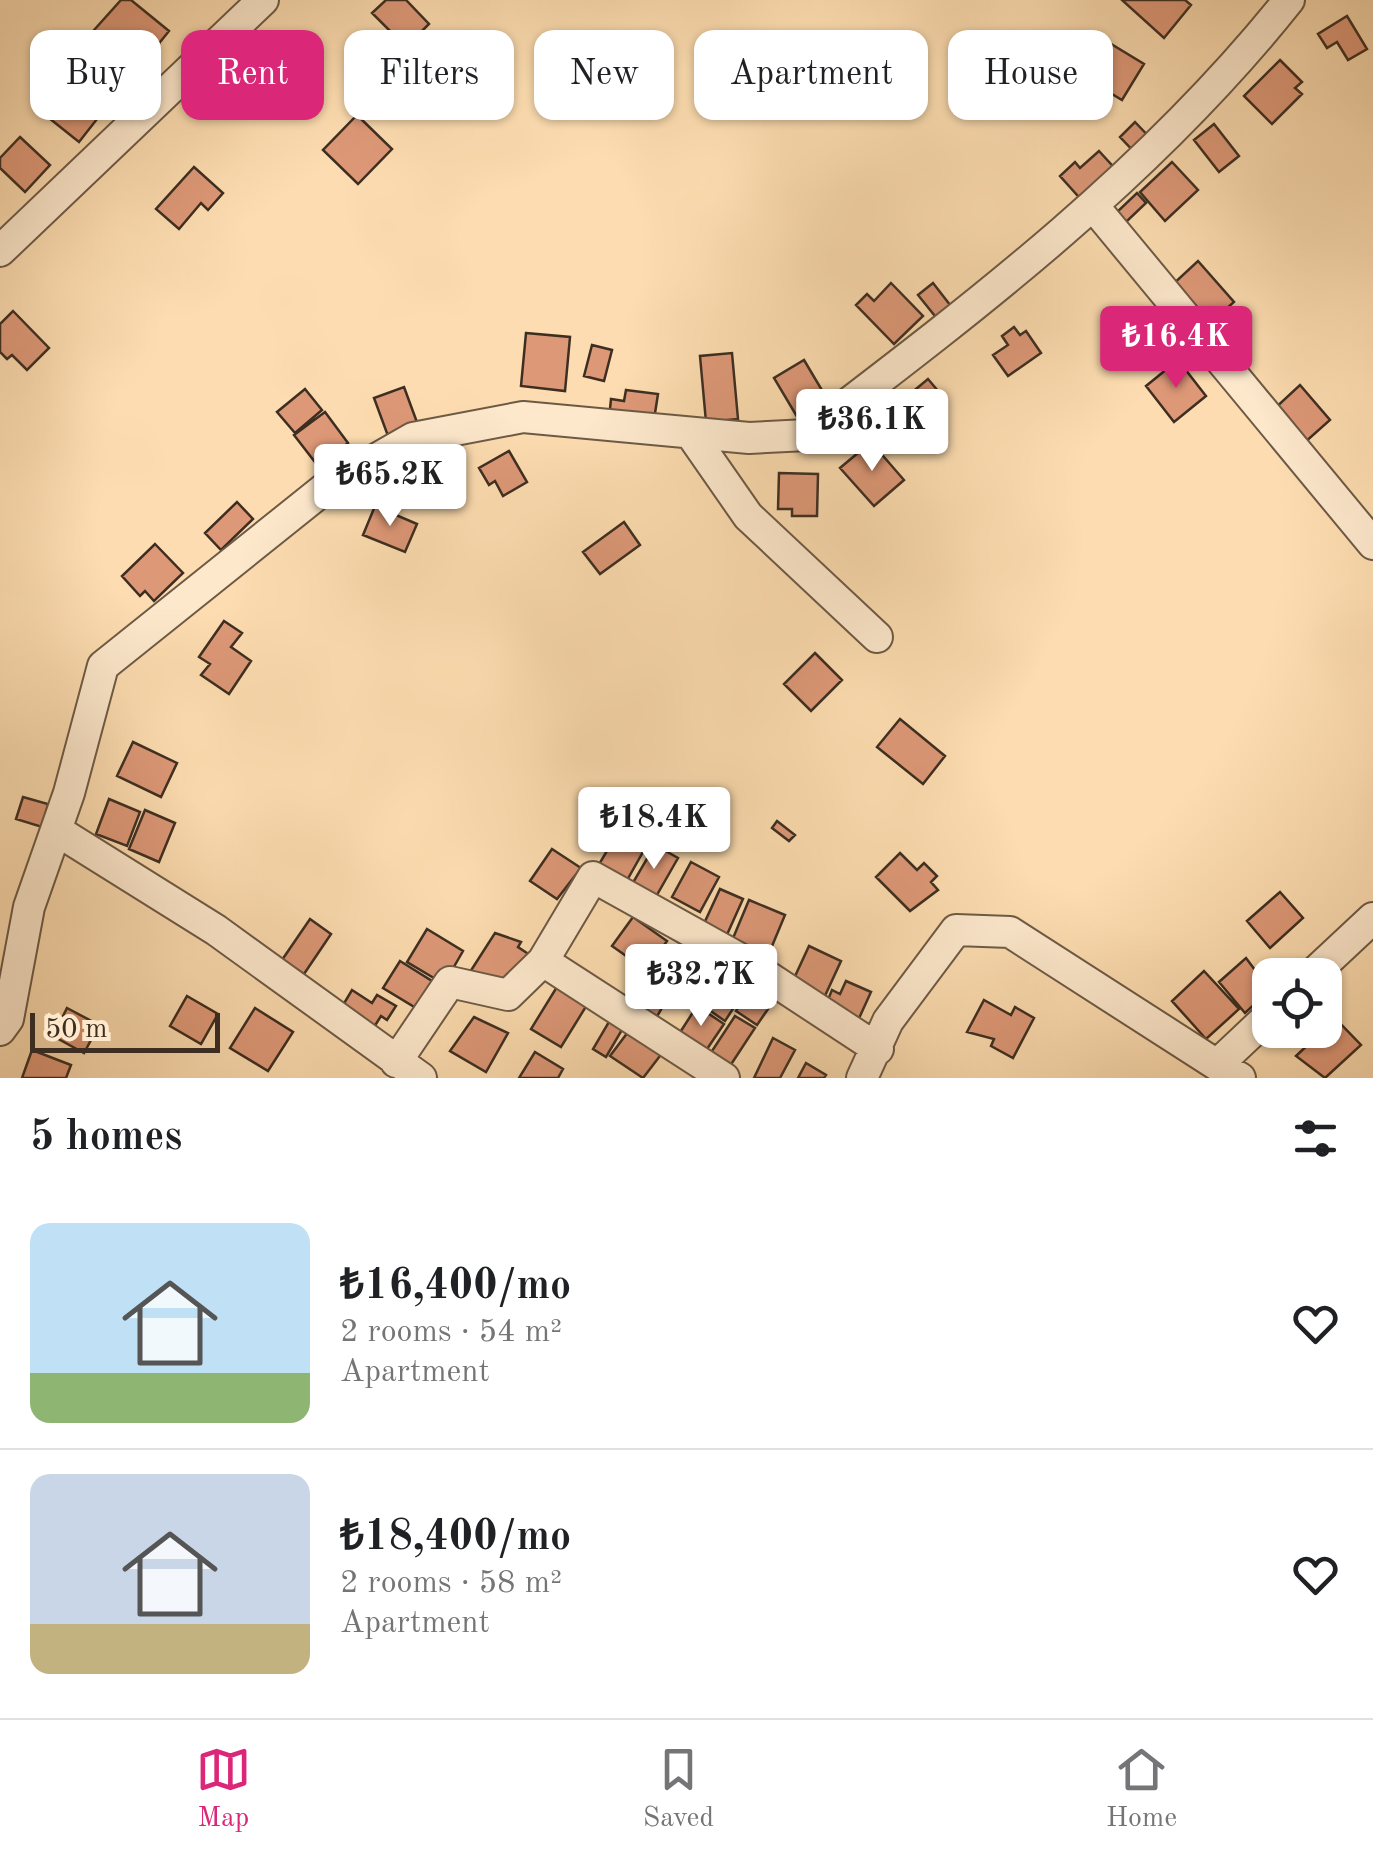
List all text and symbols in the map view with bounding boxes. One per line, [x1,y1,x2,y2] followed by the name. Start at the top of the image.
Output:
[30,30,161,120] chip: Buy
[181,30,324,120] chip: Rent
[344,30,514,120] chip: Filters
[534,30,674,120] chip: New
[694,30,928,120] chip: Apartment
[948,30,1113,120] chip: House
[1095,306,1257,391] pin: ₺16.4K
[1122,322,1230,354] text: ₺16.4K
[791,389,953,474] pin: ₺36.1K
[818,405,926,437] text: ₺36.1K
[309,444,471,529] pin: ₺65.2K
[336,460,444,492] text: ₺65.2K
[573,787,735,872] pin: ₺18.4K
[600,803,708,835] text: ₺18.4K
[620,944,782,1029] pin: ₺32.7K
[1252,958,1342,1048] map controls
[1252,958,1342,1048] button: locate
[647,960,755,992] text: ₺32.7K
[30,1008,220,1052] scale bar
[45,1016,108,1044] text: 50 m
[1288,1111,1343,1166] icon: filters
[30,1117,182,1159] text: 5 homes
[110,1263,230,1383] icon: home
[340,1266,571,1308] text: ₺16,400/mo
[1288,1296,1343,1351] icon: heart
[340,1317,562,1349] text: 2 rooms · 54 m²
[340,1357,490,1389] text: Apartment
[110,1514,230,1634] icon: home
[340,1517,571,1559] text: ₺18,400/mo
[1288,1547,1343,1602] icon: heart
[340,1568,562,1600] text: 2 rooms · 58 m²
[340,1608,490,1640] text: Apartment
[196,1742,251,1837] tab: Map
[643,1742,714,1837] tab: Saved
[1106,1742,1177,1837] tab: Home

